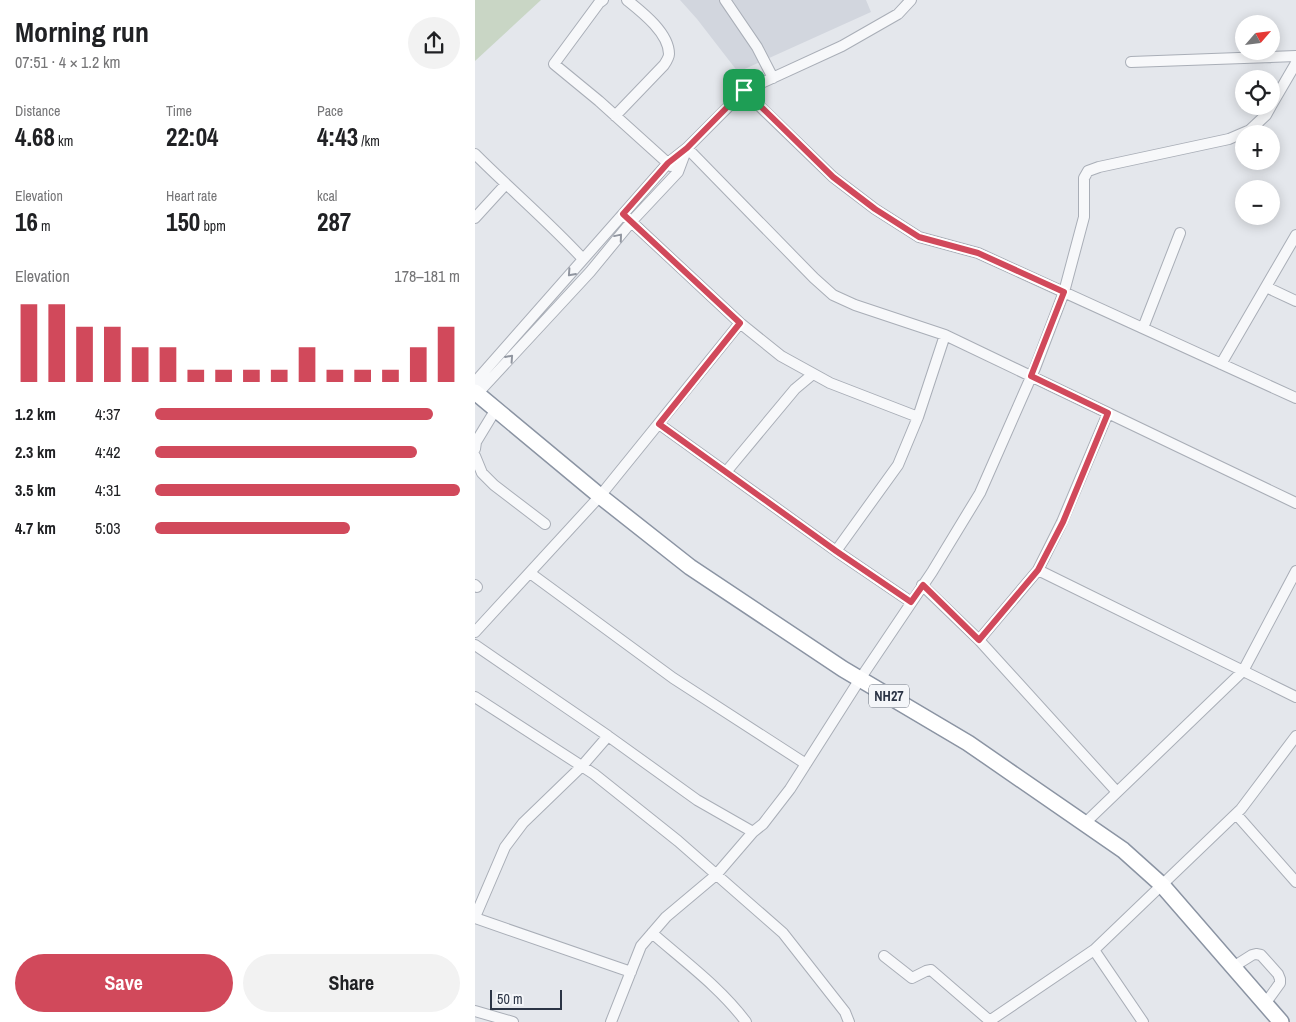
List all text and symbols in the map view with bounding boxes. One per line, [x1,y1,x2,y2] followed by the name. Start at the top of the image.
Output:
[15,13,149,51] text: Morning run
[1235,15,1280,60] north arrow
[1235,15,1280,225] map controls
[408,17,460,69] button: share
[15,51,120,73] text: 07:51 · 4 × 1.2 km
[723,69,765,111] pin
[1235,70,1280,115] button: locate
[730,76,758,104] icon: arrive
[15,102,60,120] text: Distance
[166,102,192,120] text: Time
[317,102,343,120] text: Pace
[15,120,55,154] text: 4.68
[166,120,218,154] text: 22:04
[317,120,358,154] text: 4:43
[1235,125,1280,170] button: +
[55,132,73,150] text: km
[358,132,380,150] text: /km
[1235,180,1280,225] button: −
[15,187,63,205] text: Elevation
[166,187,217,205] text: Heart rate
[317,187,337,205] text: kcal
[15,205,38,239] text: 16
[166,205,200,239] text: 150
[317,205,351,239] text: 287
[38,217,51,235] text: m
[200,217,226,235] text: bpm
[613,234,622,243] one-way arrow
[15,265,70,287] text: Elevation
[394,265,460,287] text: 178–181 m
[568,267,577,276] one-way arrow
[504,355,513,364] one-way arrow
[15,403,56,425] text: 1.2 km
[95,403,121,425] text: 4:37
[15,441,56,463] text: 2.3 km
[95,441,121,463] text: 4:42
[15,479,56,501] text: 3.5 km
[95,479,121,501] text: 4:31
[15,517,56,539] text: 4.7 km
[95,517,121,539] text: 5:03
[869,684,909,708] road number: NH27
[15,954,233,1012] button: Save
[243,954,460,1012] button: Share
[490,987,563,1010] scale bar
[497,990,523,1008] text: 50 m

